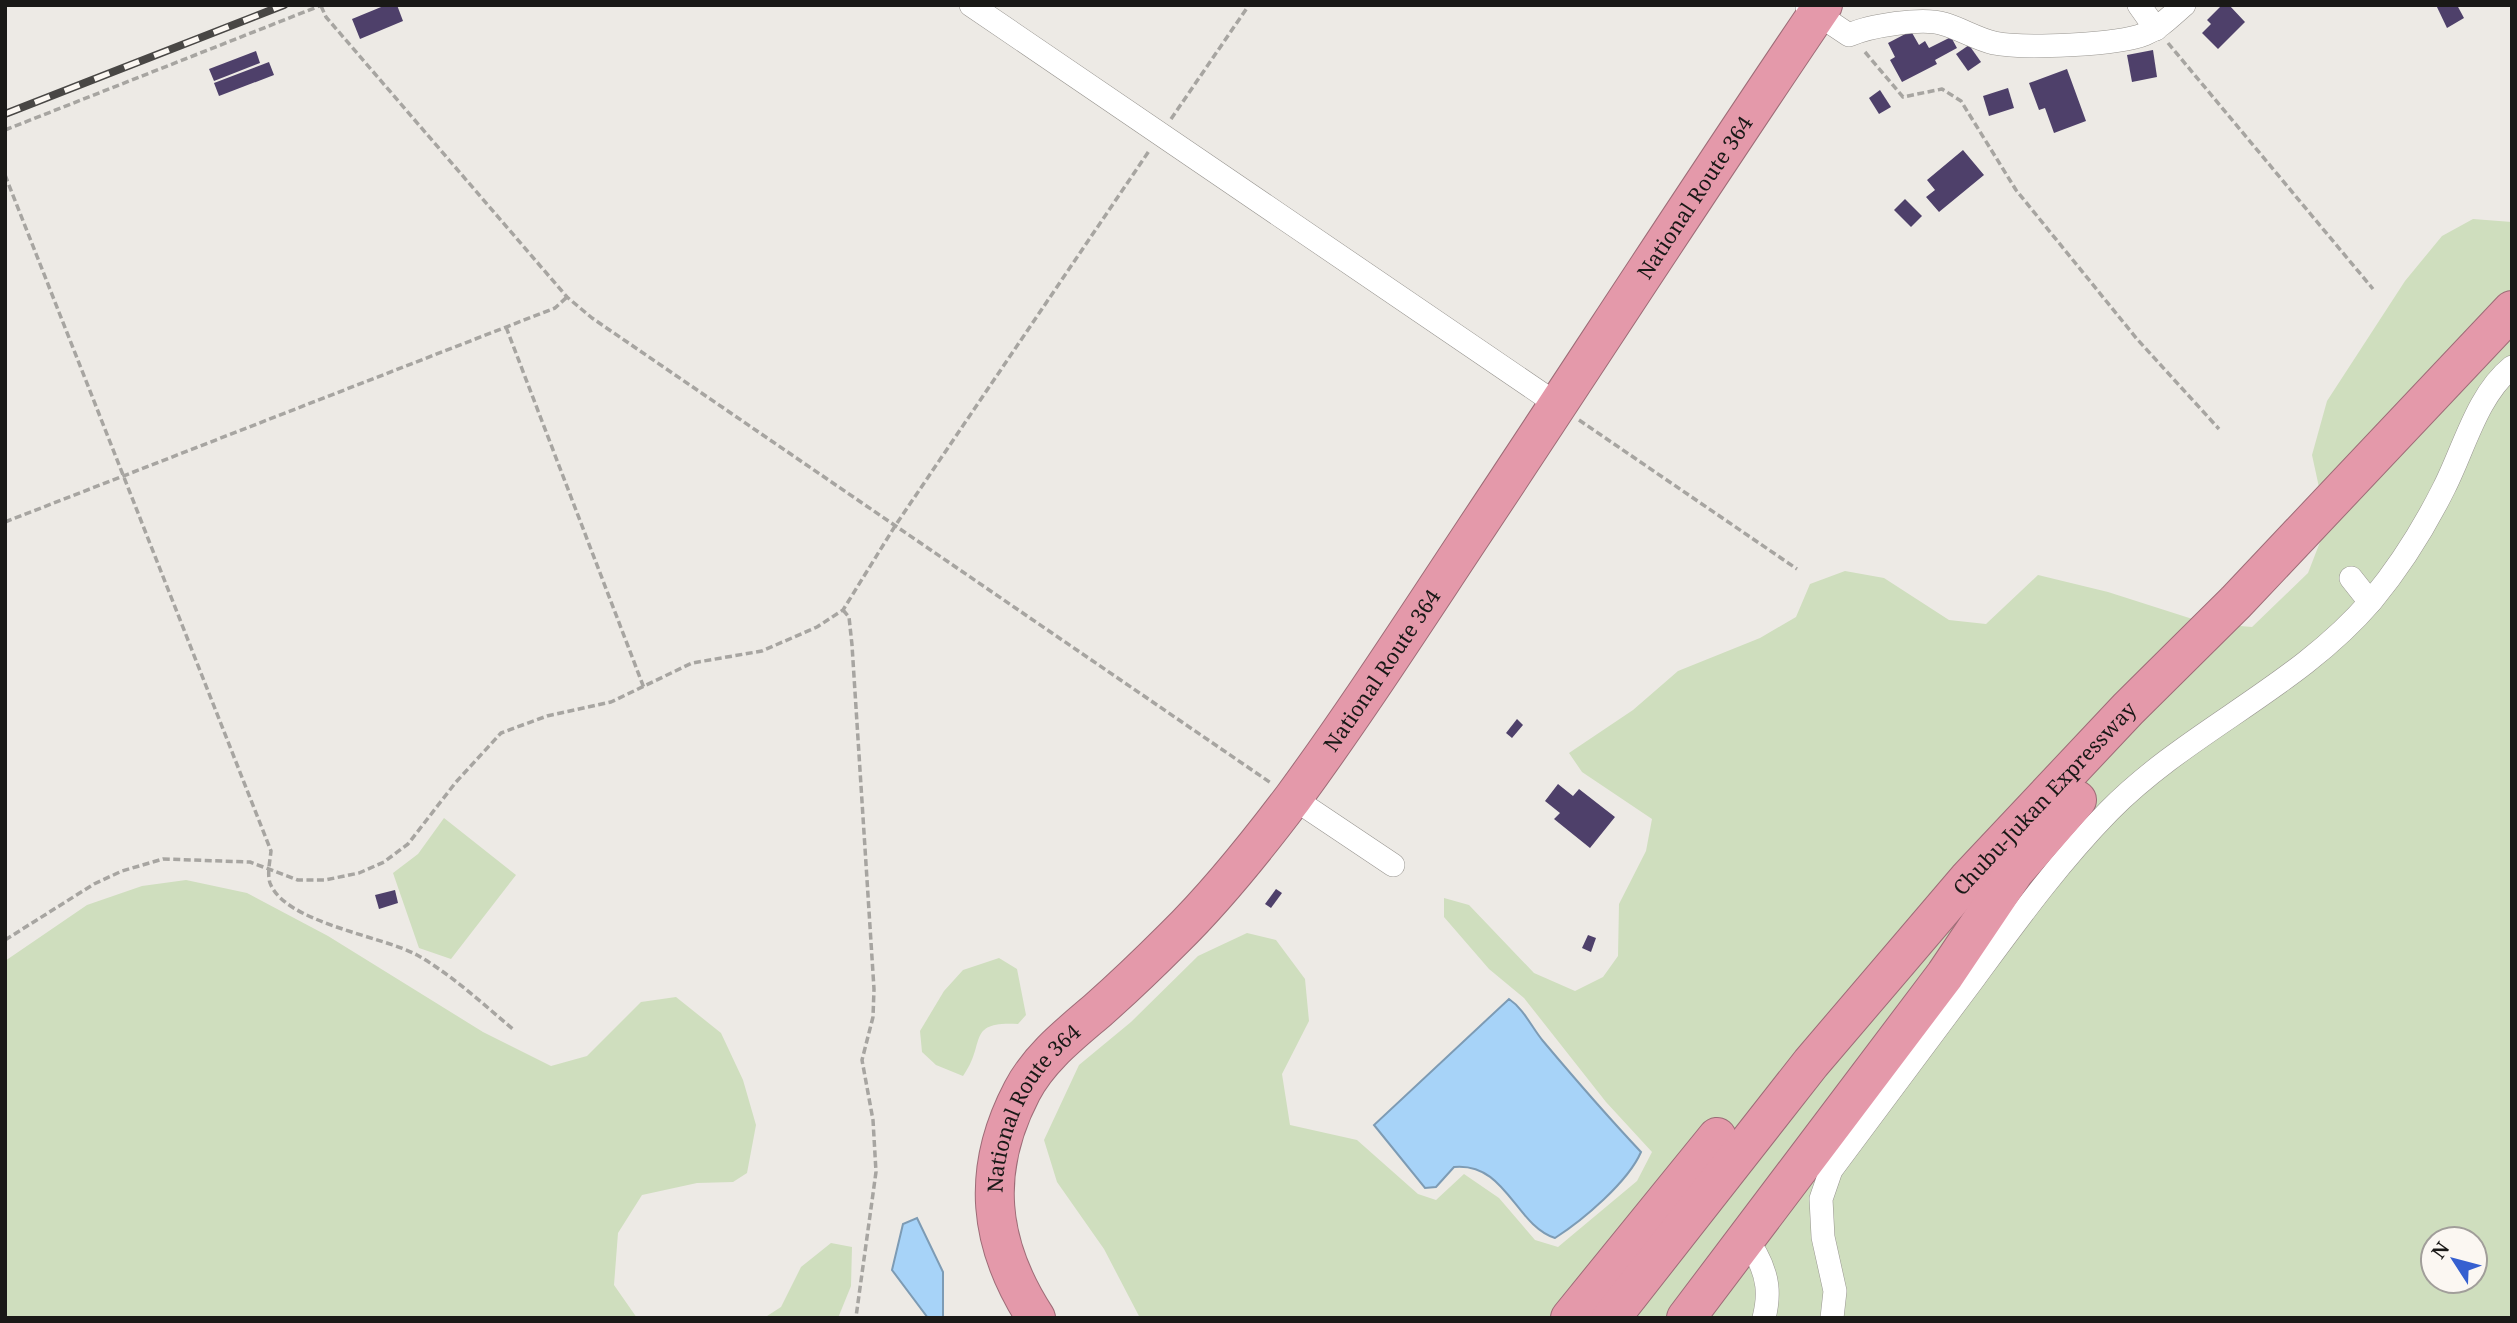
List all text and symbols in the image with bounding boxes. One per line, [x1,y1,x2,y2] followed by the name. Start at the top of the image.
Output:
[1630,110,1759,284] street label: National Route 364
[1317,583,1446,757] street label: National Route 364
[1946,695,2142,901] street label: Chubu-Jukan Expressway
[981,1017,1086,1193] street label: National Route 364
[2419,1225,2489,1295] north arrow
[2425,1236,2455,1264] text: N

